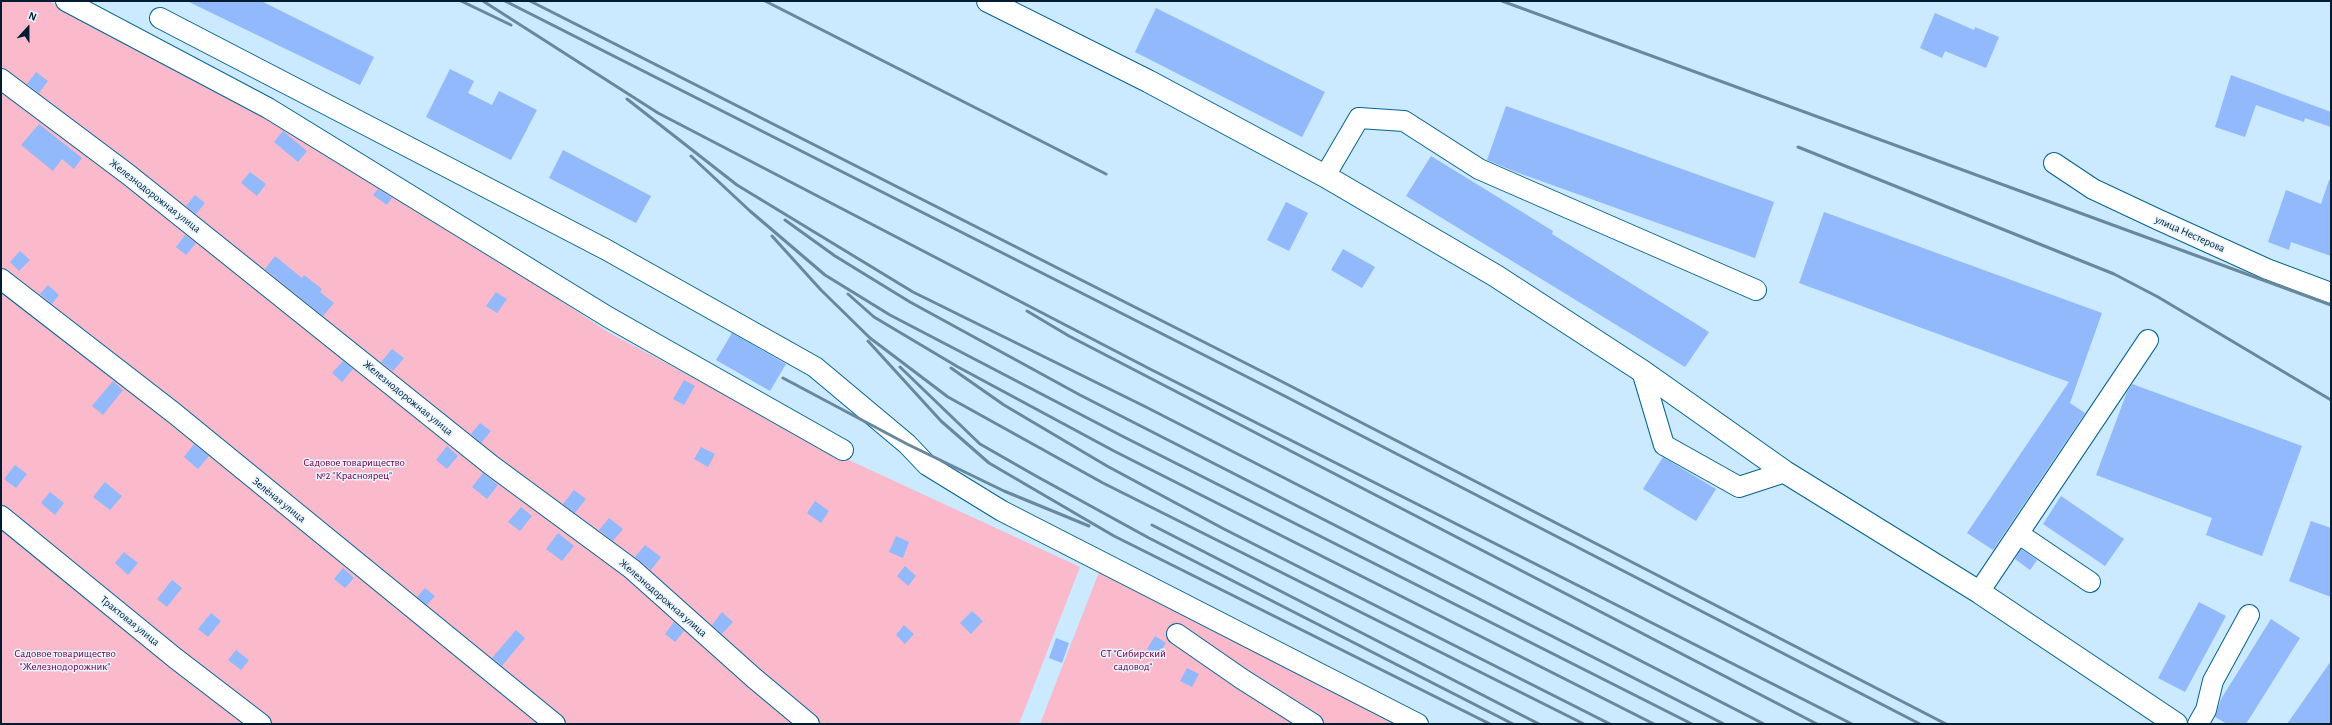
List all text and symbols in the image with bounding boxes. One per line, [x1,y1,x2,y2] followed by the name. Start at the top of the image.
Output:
[8,8,48,48] north arrow
[27,10,38,23] text: N
[107,156,203,236] street label: Железнодорожная улица
[2153,213,2227,255] street label: улица Нестерова
[360,358,456,438] street label: Железнодорожная улица
[303,456,405,482] park label: Садовое товарищество №2 "Красноярец"
[250,474,308,526] street label: Зелёная улица
[616,556,710,640] street label: Железнодорожная улица
[98,593,162,649] street label: Трактовая улица
[14,647,116,673] park label: Садовое товарищество "Железнодорожник"
[1100,647,1166,673] park label: СТ "Сибирский садовод"

